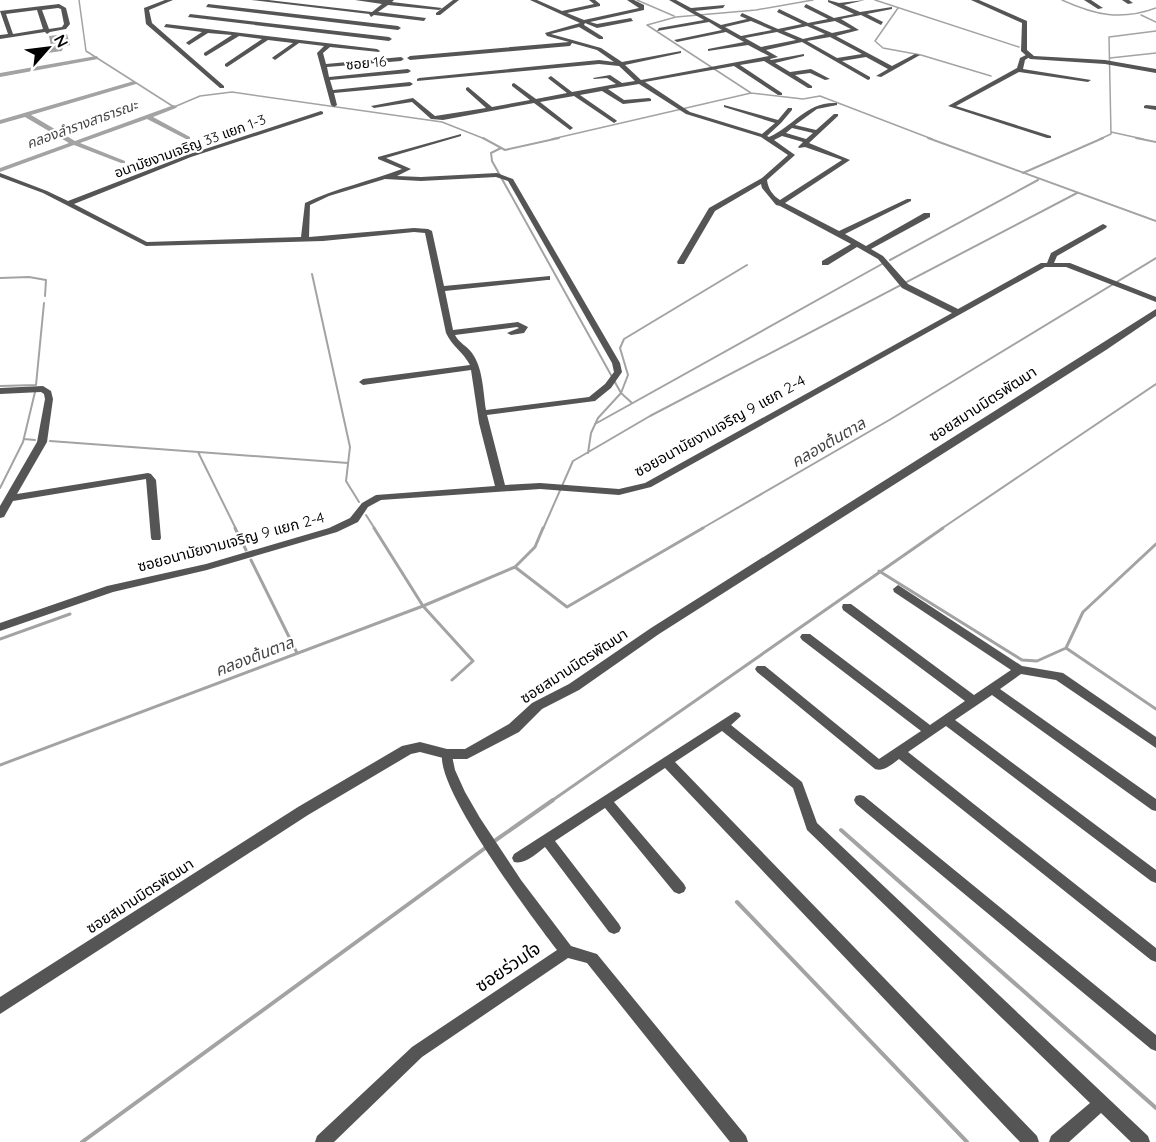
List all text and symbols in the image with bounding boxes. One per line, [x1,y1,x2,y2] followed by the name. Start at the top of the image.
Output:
[18,18,78,78] north arrow
[50,31,73,51] text: N
[345,52,388,74] street label: ซอย 16
[24,95,141,152] water label: คลองลำรางสาธารณะ
[112,110,268,182] street label: อนามัยงามเจริญ 33 แยก 1-3
[925,362,1040,445] street label: ซอยสมานมิตรพัฒนา
[631,370,809,481] street label: ซอยอนามัยงามเจริญ 9 แยก 2-4
[787,412,869,471] water label: คลองต้นตาล
[135,507,327,576] street label: ซอยอนามัยงามเจริญ 9 แยก 2-4
[516,624,631,707] street label: ซอยสมานมิตรพัฒนา
[212,632,297,680] water label: คลองต้นตาล
[82,854,197,937] street label: ซอยสมานมิตรพัฒนา
[471,936,545,997] street label: ซอยร่วมใจ

